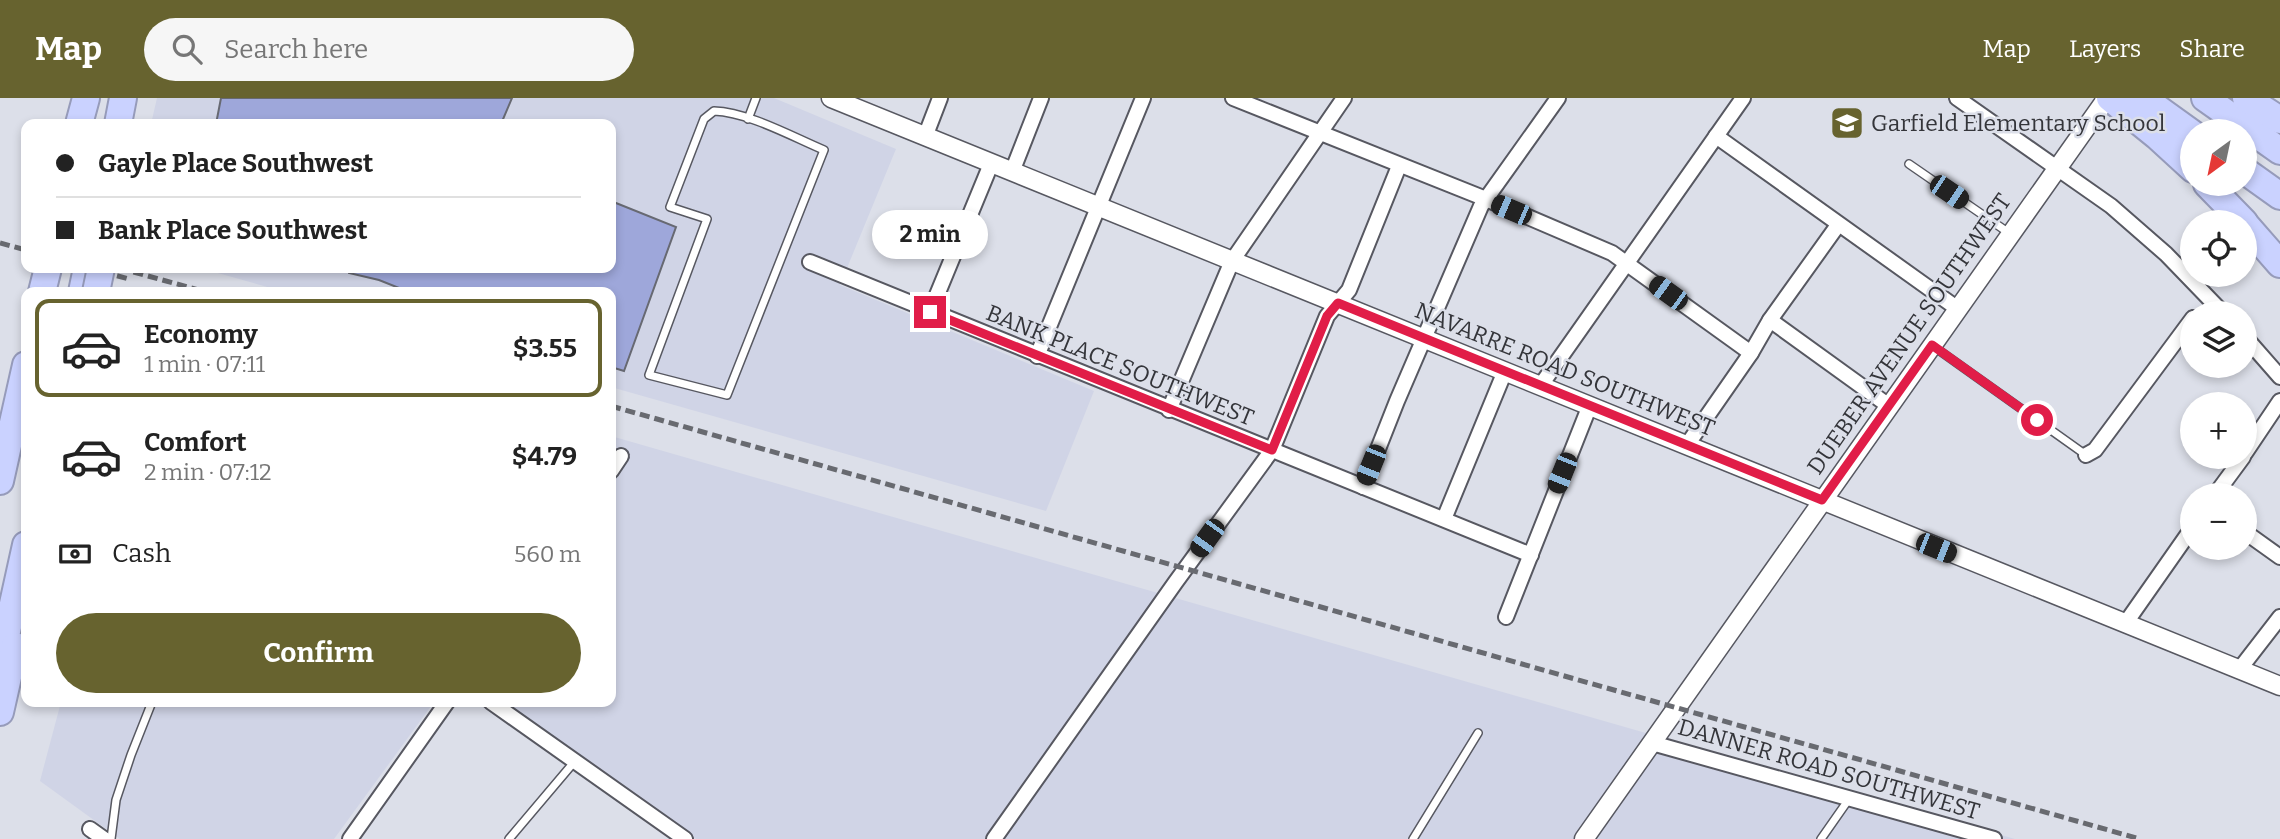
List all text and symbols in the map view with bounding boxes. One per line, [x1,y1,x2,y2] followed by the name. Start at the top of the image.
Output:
[144,18,634,81] search box
[35,29,102,69] text: Map
[168,30,206,68] icon: search
[224,34,368,65] text: Search here
[1983,35,2031,63] text: Map
[2069,35,2141,63] text: Layers
[2179,35,2245,63] text: Share
[1828,104,1866,142] school or university icon: Garfield Elementary School
[1871,109,2166,137] place label: Garfield Elementary School
[2180,119,2258,196] north arrow
[2180,119,2257,560] map controls
[98,148,373,179] text: Gayle Place Southwest
[1926,172,1973,212] car
[1801,188,2017,480] street label: DUEBER AVENUE SOUTHWEST
[1488,192,1535,228] car
[2180,210,2257,287] button: locate
[872,211,988,260] callout: 2 min
[98,215,368,246] text: Bank Place Southwest
[899,220,961,248] text: 2 min
[1645,272,1692,314] car
[914,296,946,328] route end
[1411,296,1719,442] street label: NAVARRE ROAD SOUTHWEST
[982,298,1258,432] street label: BANK PLACE SOUTHWEST
[2180,301,2257,378] button: layers
[60,317,123,380] icon: car
[144,319,258,350] text: Economy
[513,333,577,364] text: $3.55
[144,350,265,378] text: 1 min · 07:11
[2180,392,2257,469] button: +
[2021,404,2053,436] route start
[60,425,123,488] icon: car
[144,427,247,458] text: Comfort
[512,441,577,472] text: $4.79
[1354,442,1389,488] car
[1545,450,1580,496] car
[144,458,272,486] text: 2 min · 07:12
[2180,483,2257,560] button: −
[1187,515,1228,561] car
[1913,530,1960,566] car
[56,535,94,573] icon: cash
[112,538,171,569] text: Cash
[514,540,581,568] text: 560 m
[56,613,581,693] button: Confirm
[1675,712,1983,826] street label: DANNER ROAD SOUTHWEST

